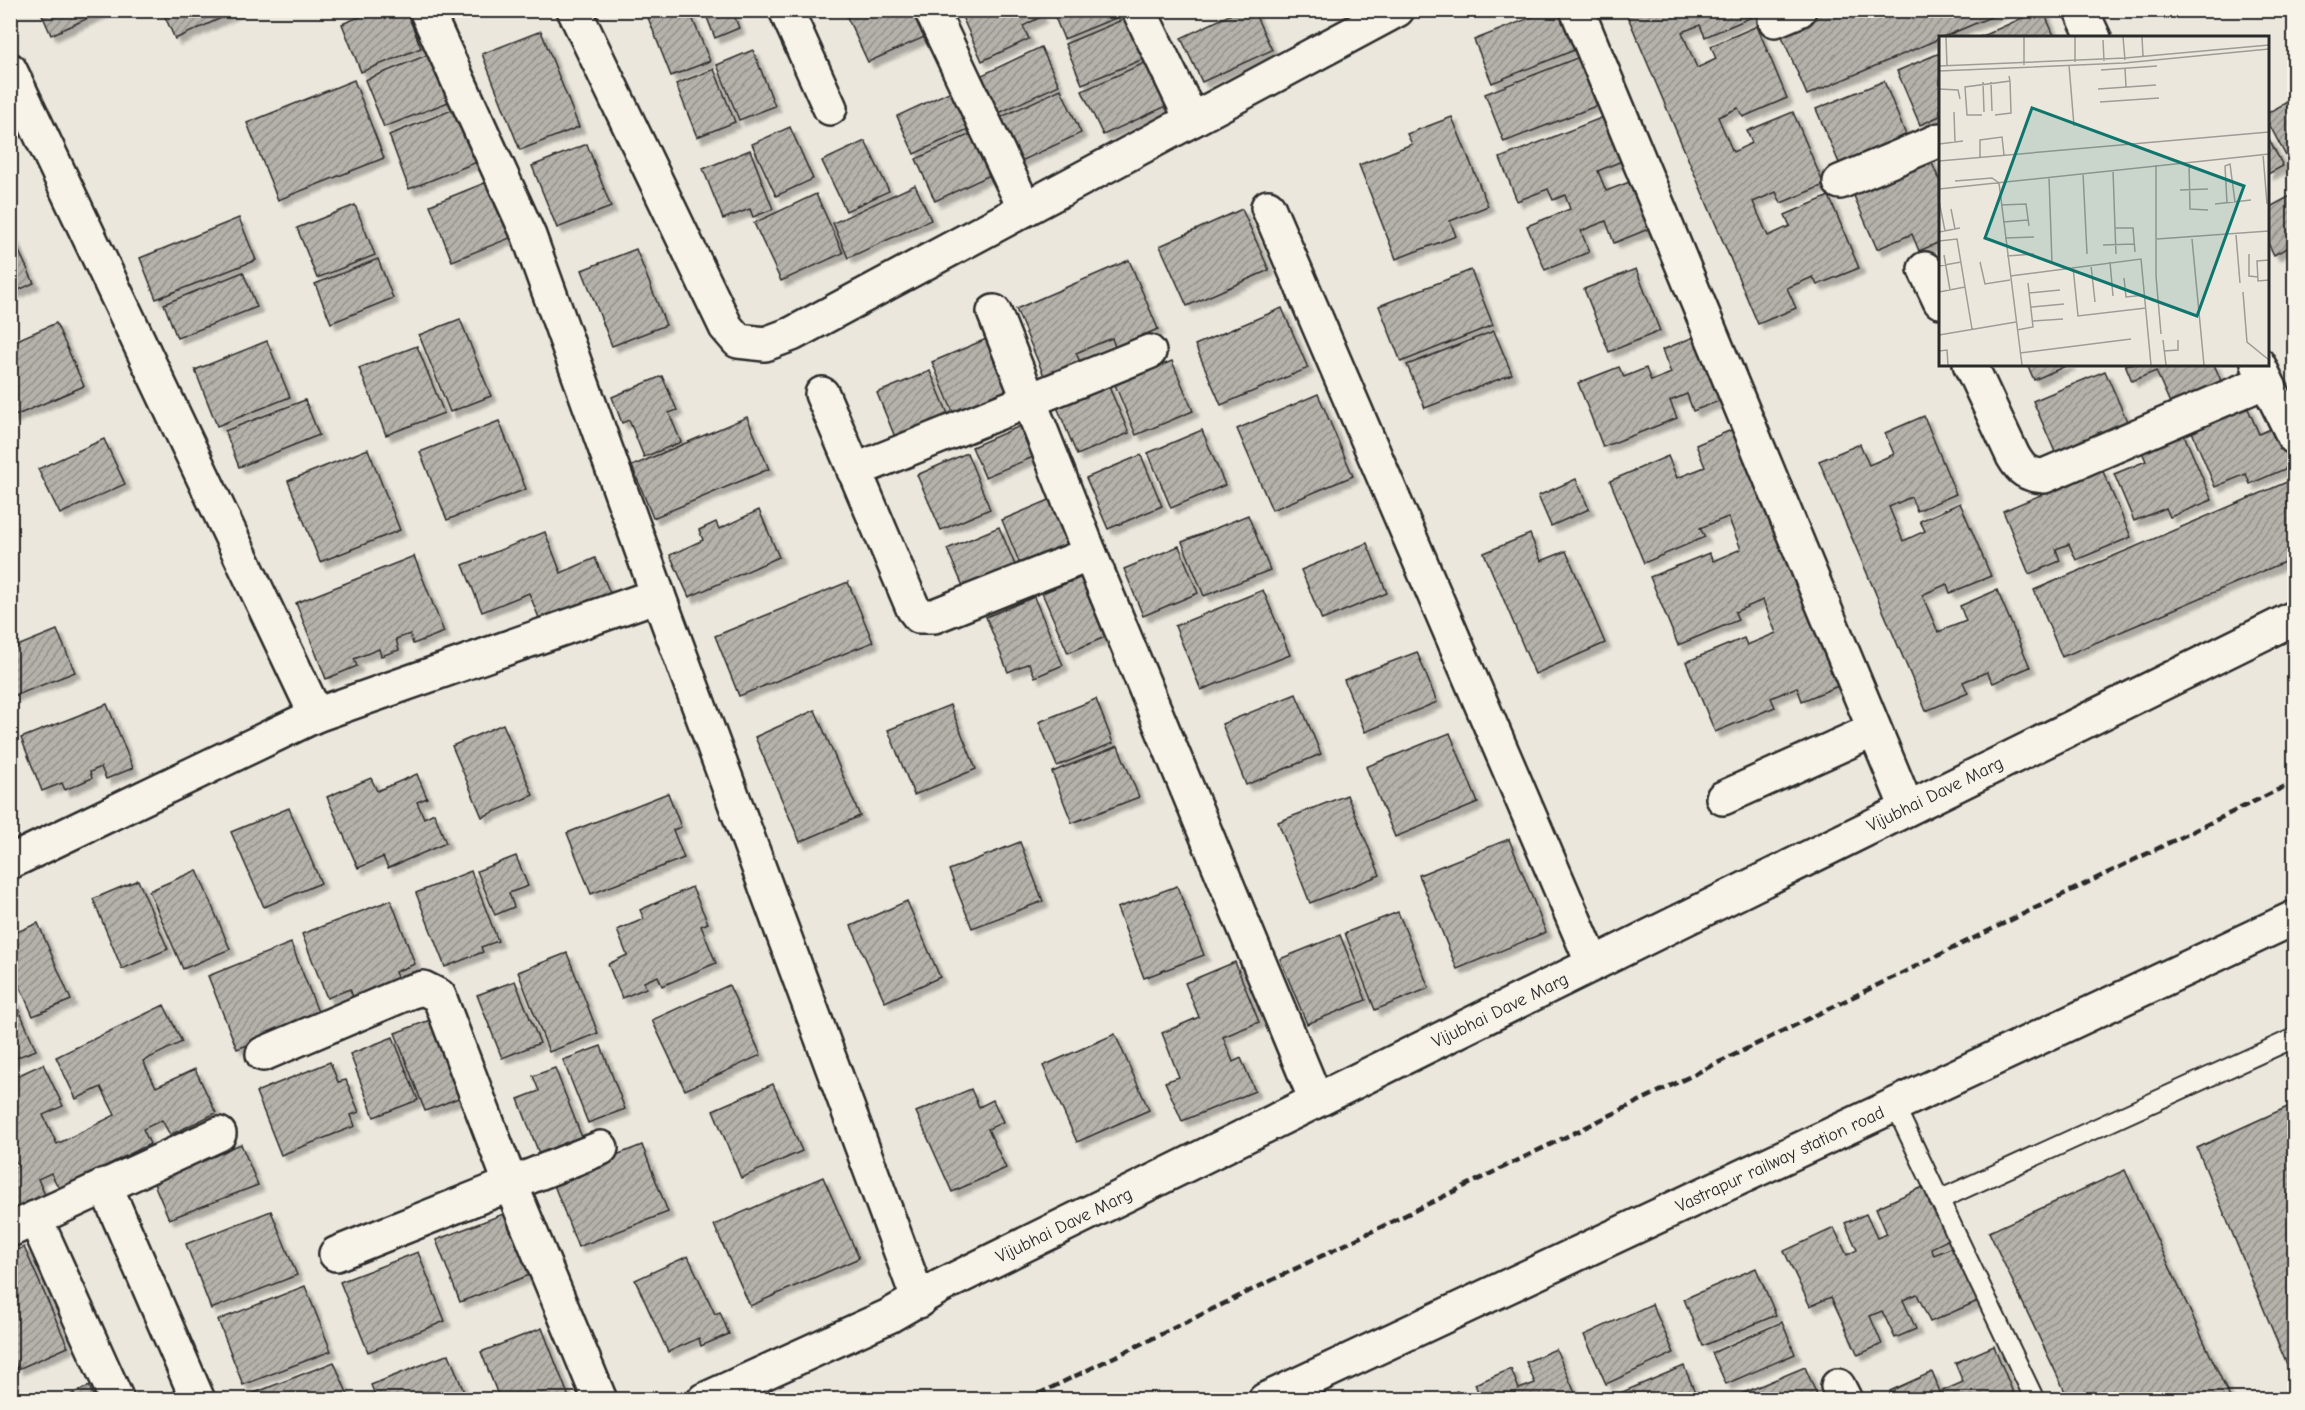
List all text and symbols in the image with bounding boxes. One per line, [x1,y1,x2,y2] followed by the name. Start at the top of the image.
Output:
[1939,36,2269,366] inset map
[1864,752,2007,837] street label: Vijubhai Dave Marg
[1429,968,1572,1053] street label: Vijubhai Dave Marg
[1673,1102,1888,1217] street label: Vastrapur railway station road
[993,1183,1136,1268] street label: Vijubhai Dave Marg

